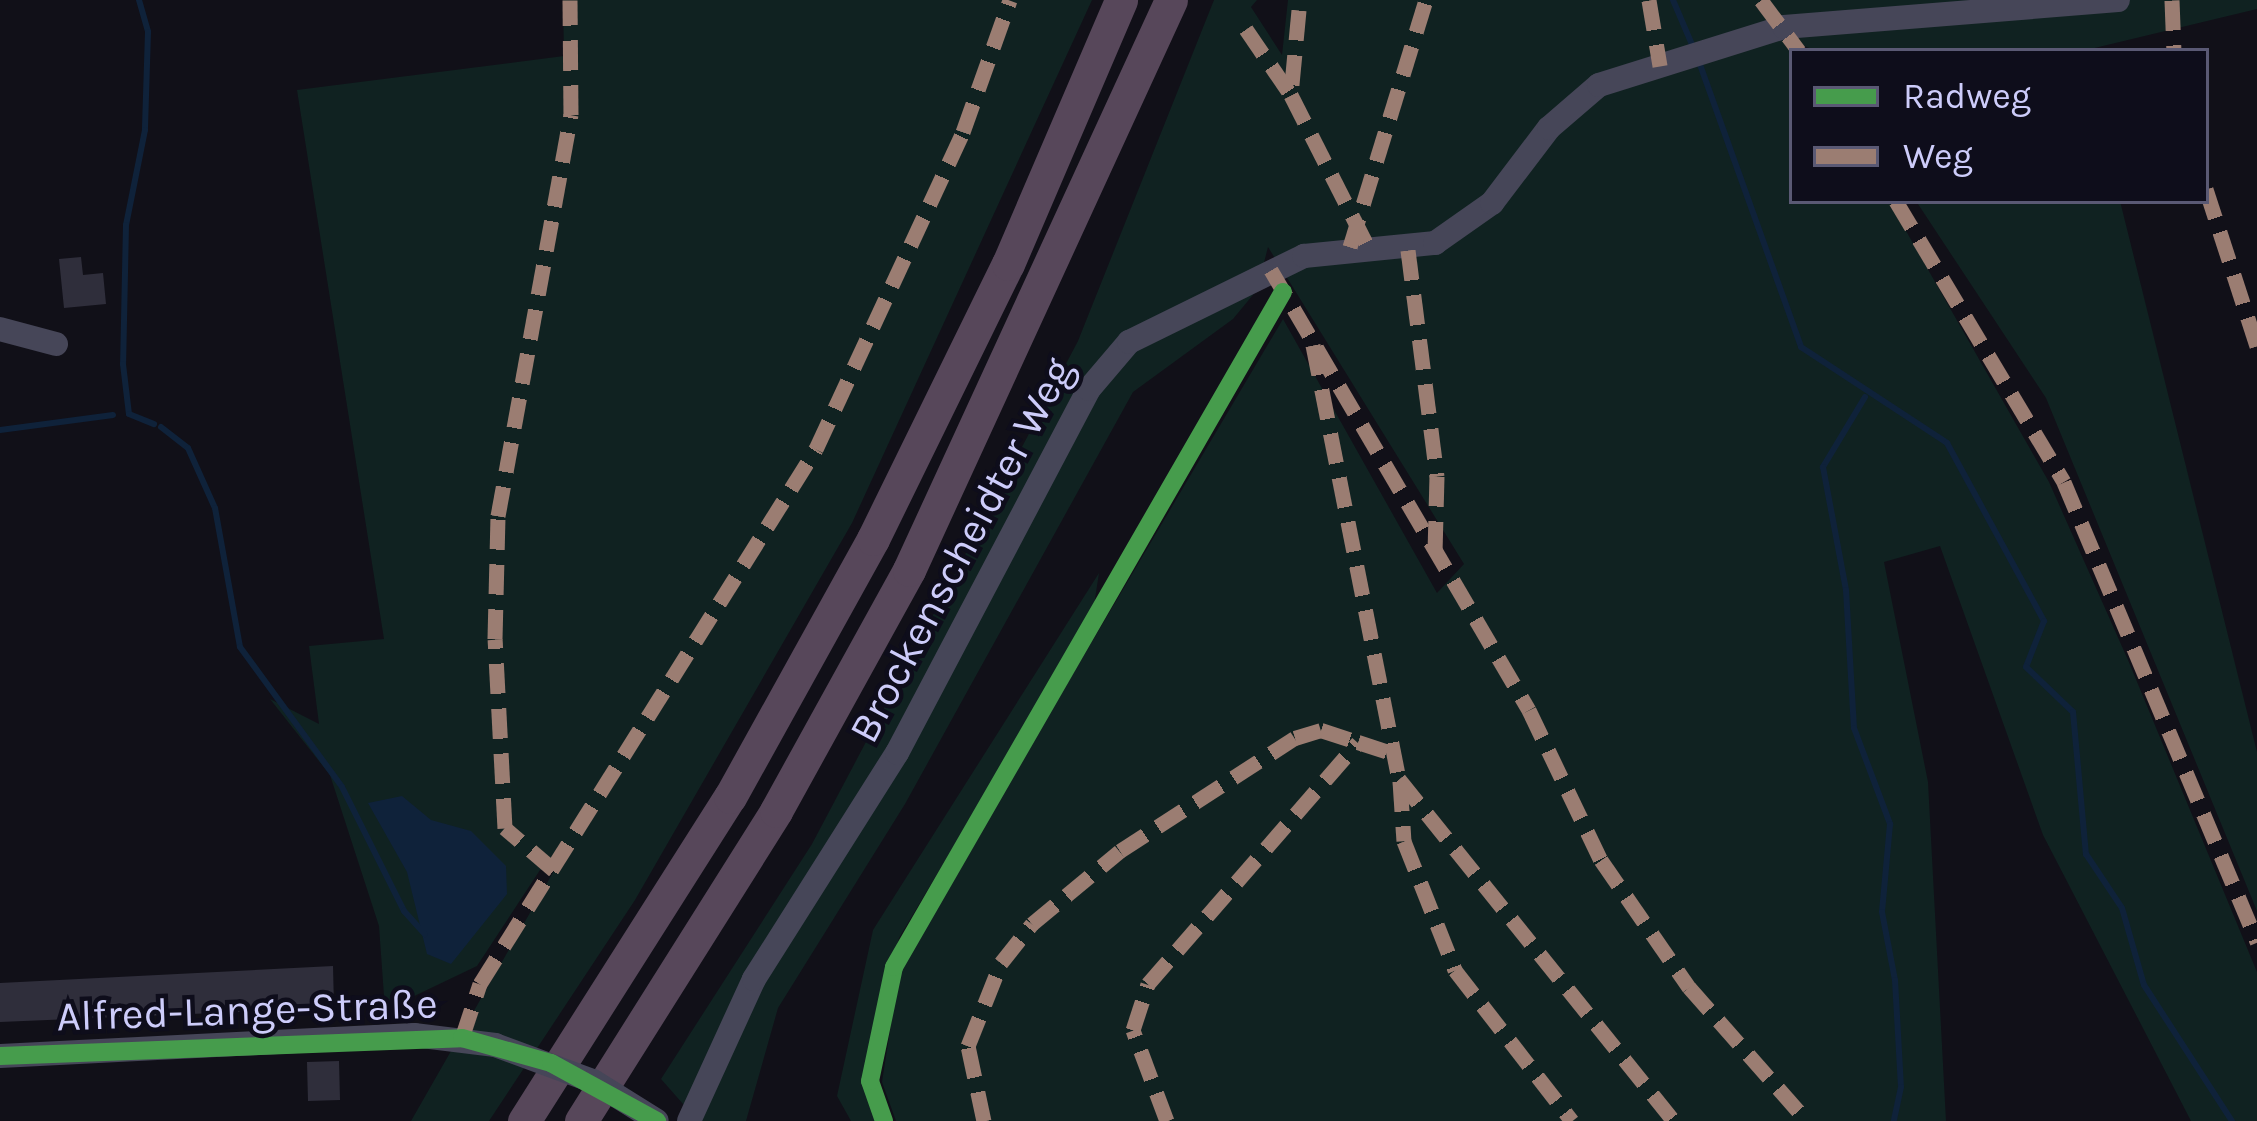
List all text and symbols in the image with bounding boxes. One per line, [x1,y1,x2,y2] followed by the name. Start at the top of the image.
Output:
[1789,48,2209,204] legend
[1903,75,2031,117] text: Radweg
[1903,135,1973,177] text: Weg
[838,349,1084,751] street label: Brockenscheidter Weg
[56,978,438,1042] street label: Alfred-Lange-Straße

